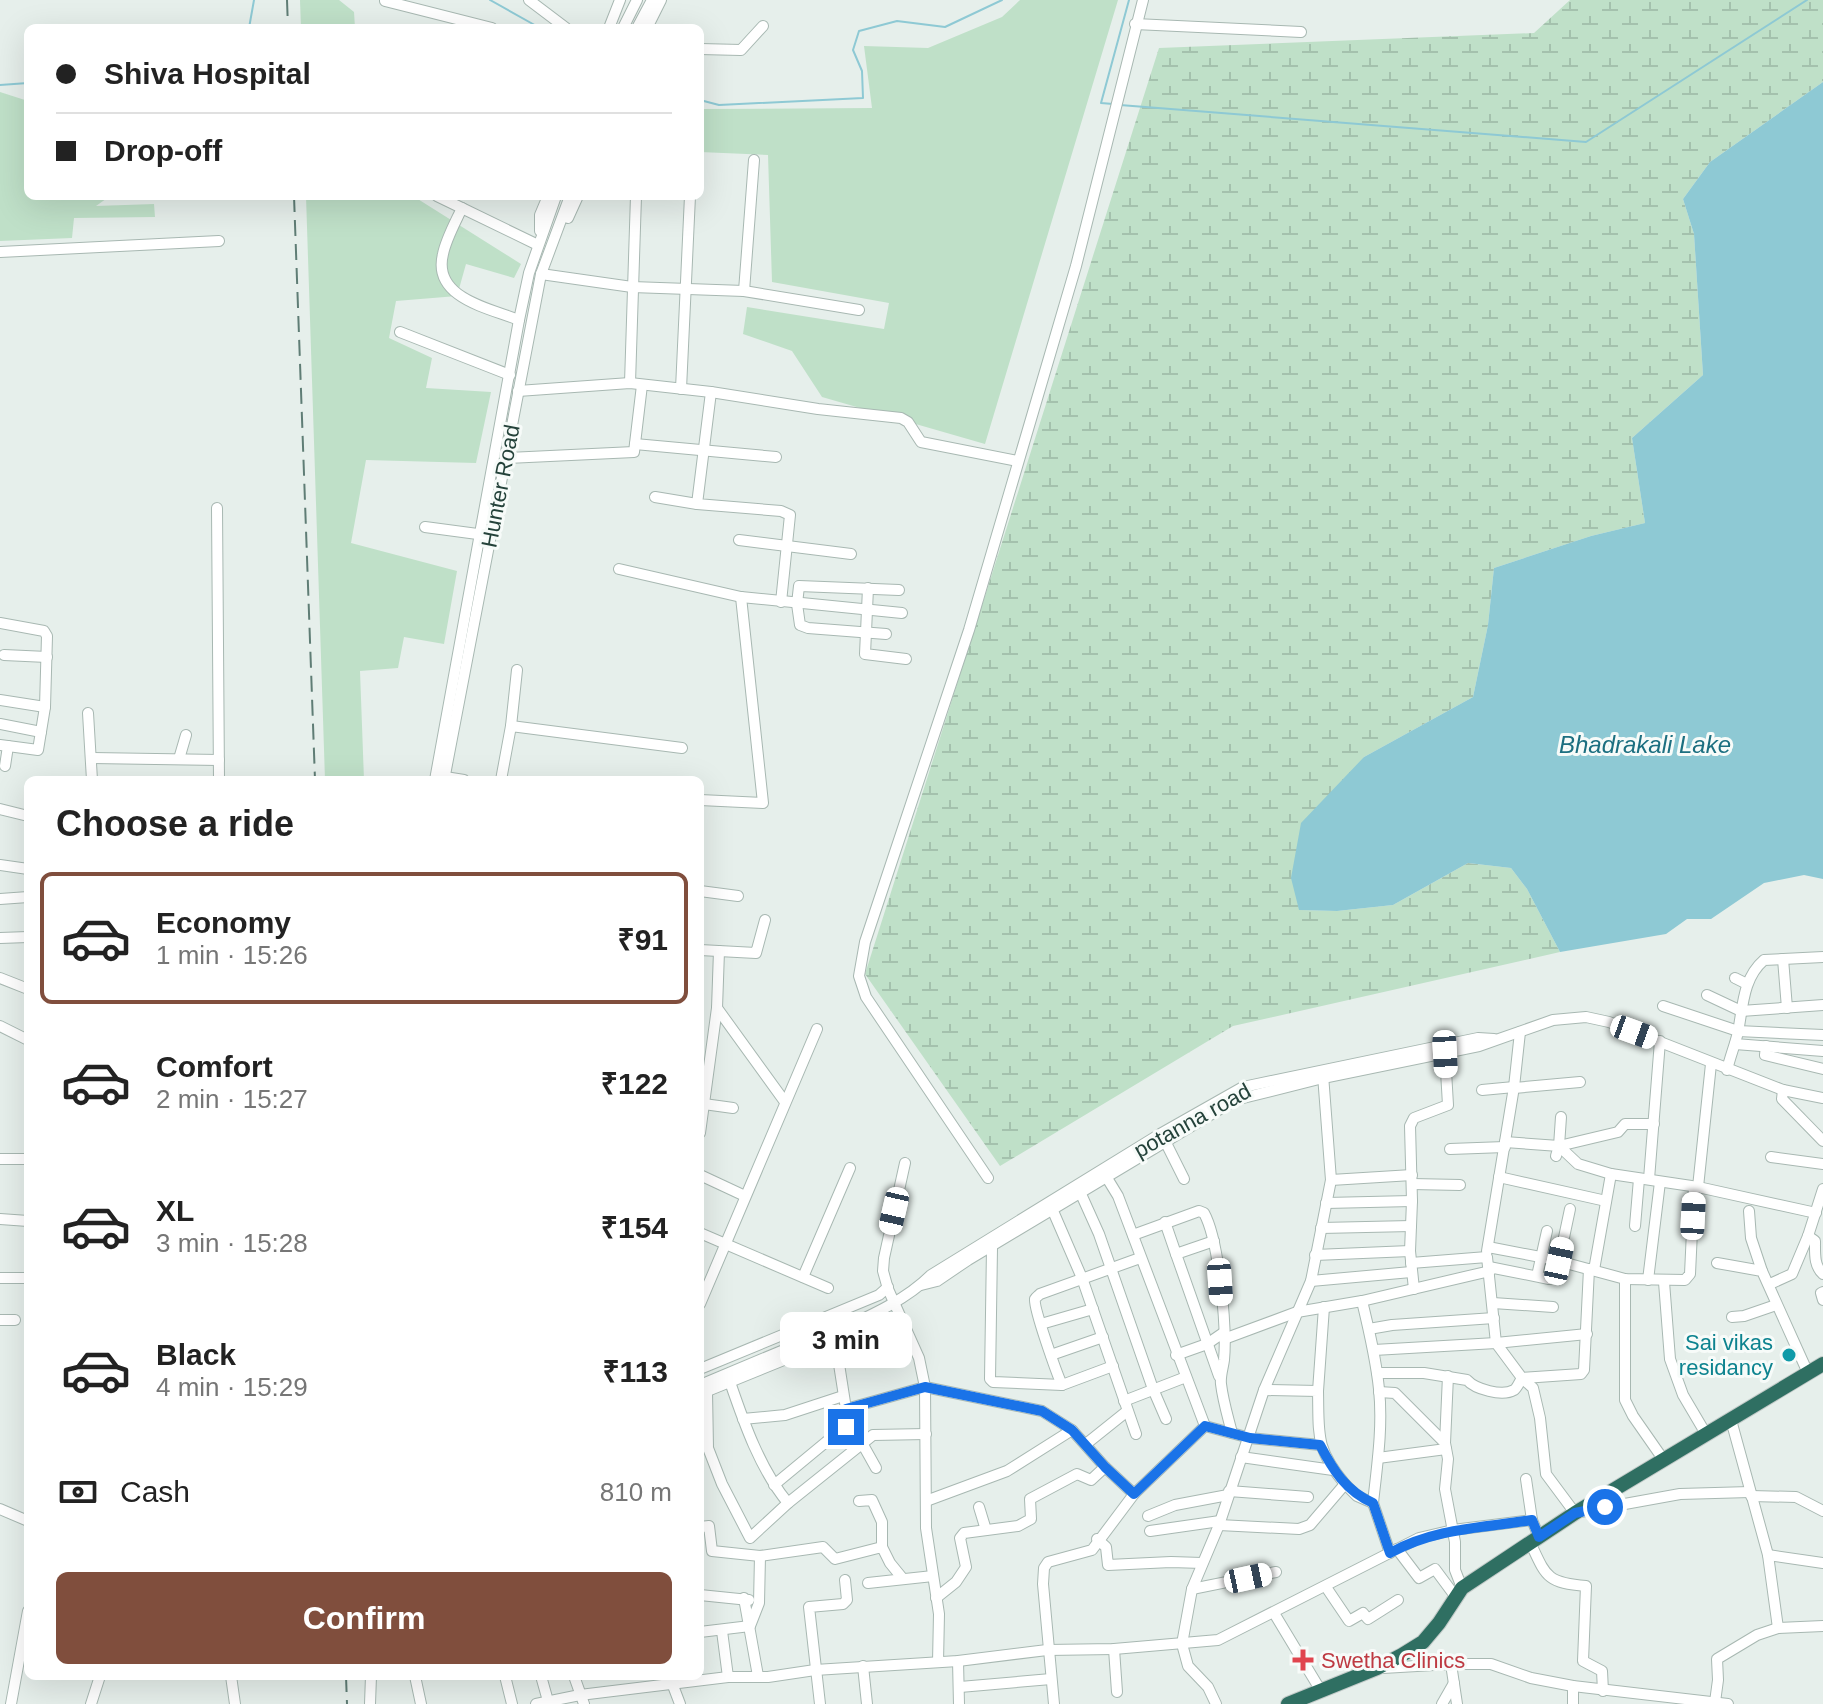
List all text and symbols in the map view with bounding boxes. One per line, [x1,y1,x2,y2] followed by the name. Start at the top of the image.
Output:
[104,57,311,90] text: Shiva Hospital
[104,134,222,167] text: Drop-off
[476,422,525,550] street label: Hunter Road
[1559,731,1731,758] water label: Bhadrakali Lake
[56,803,294,844] text: Choose a ride
[60,902,132,974] icon: car
[156,906,291,939] text: Economy
[617,923,668,956] text: ₹91
[156,940,308,970] text: 1 min · 15:26
[1607,1013,1661,1051] car
[1432,1029,1458,1079] car
[60,1046,132,1118] icon: car
[156,1050,273,1083] text: Comfort
[601,1067,668,1100] text: ₹122
[1129,1078,1255,1163] street label: potanna road
[156,1084,308,1114] text: 2 min · 15:27
[877,1185,911,1237] car
[60,1190,132,1262] icon: car
[1680,1191,1706,1241] car
[156,1194,194,1227] text: XL
[601,1211,668,1244] text: ₹154
[156,1228,308,1258] text: 3 min · 15:28
[1542,1235,1576,1287] car
[1206,1257,1234,1307] car
[780,1311,912,1367] callout: 3 min
[812,1325,880,1355] text: 3 min
[1679,1330,1773,1380] place label: Sai vikas residancy
[60,1334,132,1406] icon: car
[156,1338,236,1371] text: Black
[1780,1346,1798,1364] marker: Sai vikas residancy
[602,1355,668,1388] text: ₹113
[156,1372,308,1402] text: 4 min · 15:29
[828,1409,864,1445] route end
[56,1470,100,1514] icon: cash
[120,1475,190,1508] text: Cash
[600,1477,672,1507] text: 810 m
[1587,1489,1623,1525] route start
[1222,1561,1274,1595] car
[56,1572,672,1664] button: Confirm
[1321,1648,1465,1673] place label: Swetha Clinics
[1292,1649,1314,1671] marker: Swetha Clinics

